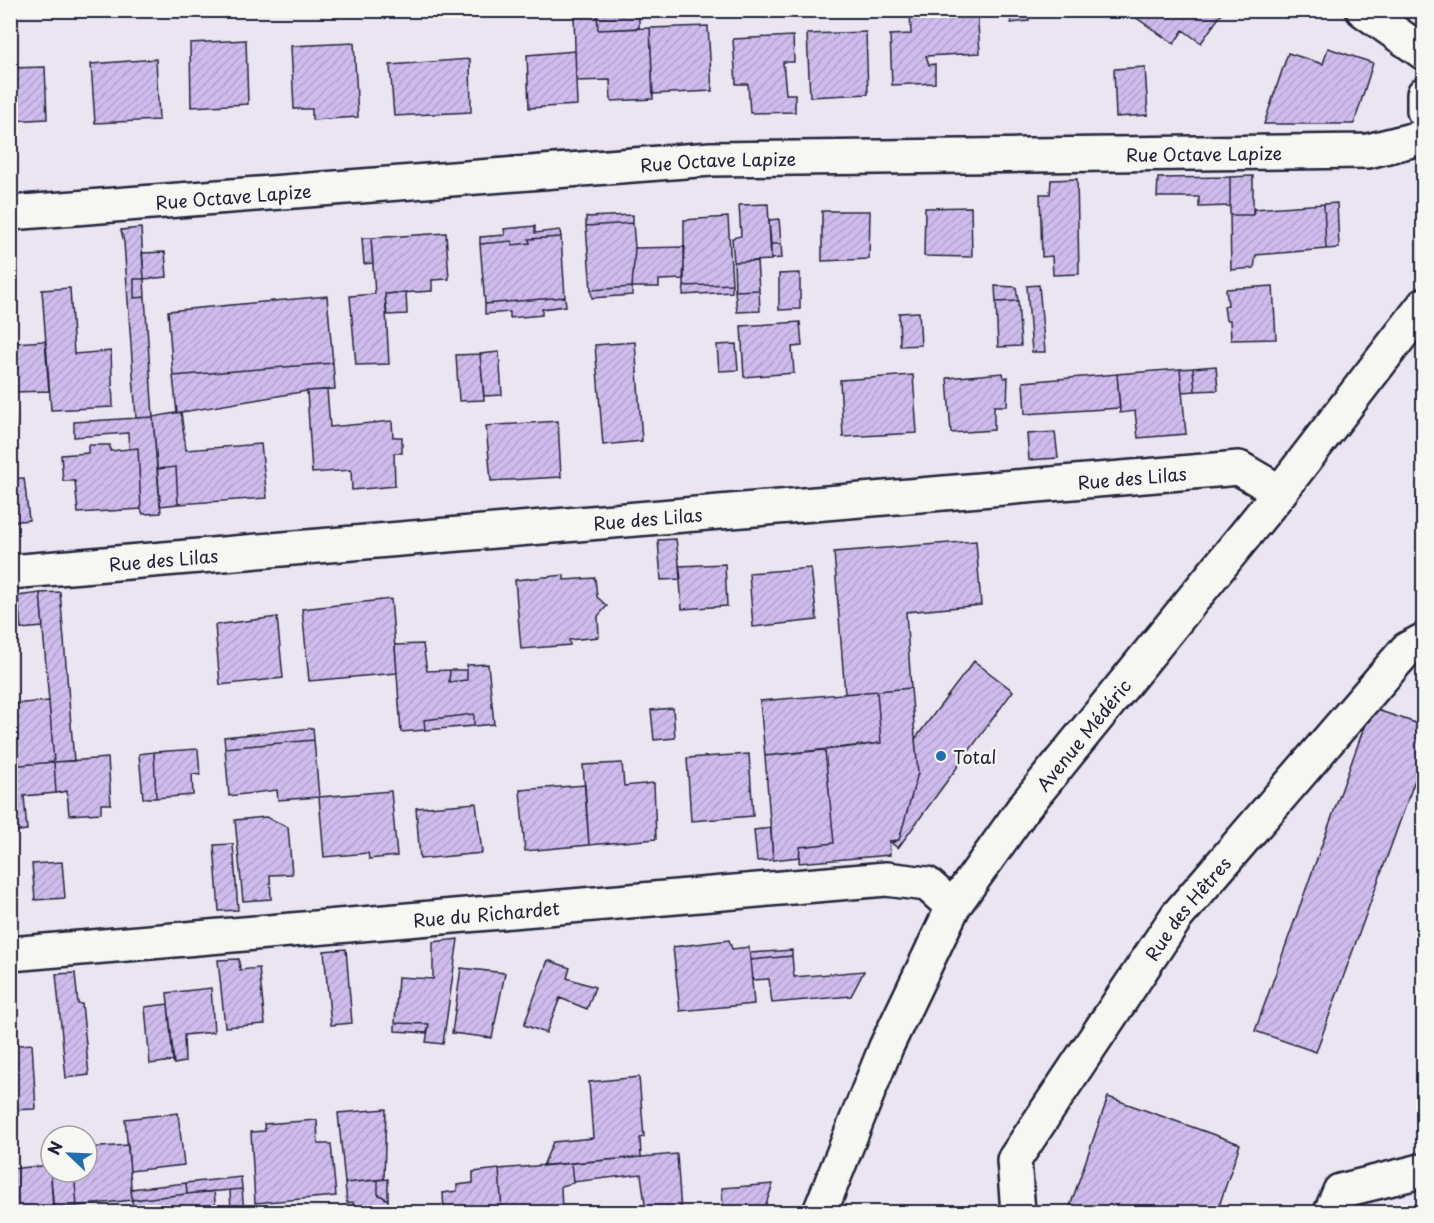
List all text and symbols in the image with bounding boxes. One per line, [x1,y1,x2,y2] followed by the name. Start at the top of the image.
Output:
[1126,139,1282,167] street label: Rue Octave Lapize
[639,144,796,178] street label: Rue Octave Lapize
[154,176,312,215] street label: Rue Octave Lapize
[1076,459,1188,495] street label: Rue des Lilas
[592,500,703,536] street label: Rue des Lilas
[108,541,219,577] street label: Rue des Lilas
[1029,673,1137,796] street label: Avenue Médéric
[953,743,996,770] place label: Total
[934,749,948,763] marker: Total
[1138,850,1236,966] street label: Rue des Hêtres
[412,894,561,933] street label: Rue du Richardet
[39,1124,99,1184] north arrow
[41,1137,68,1158] text: N

